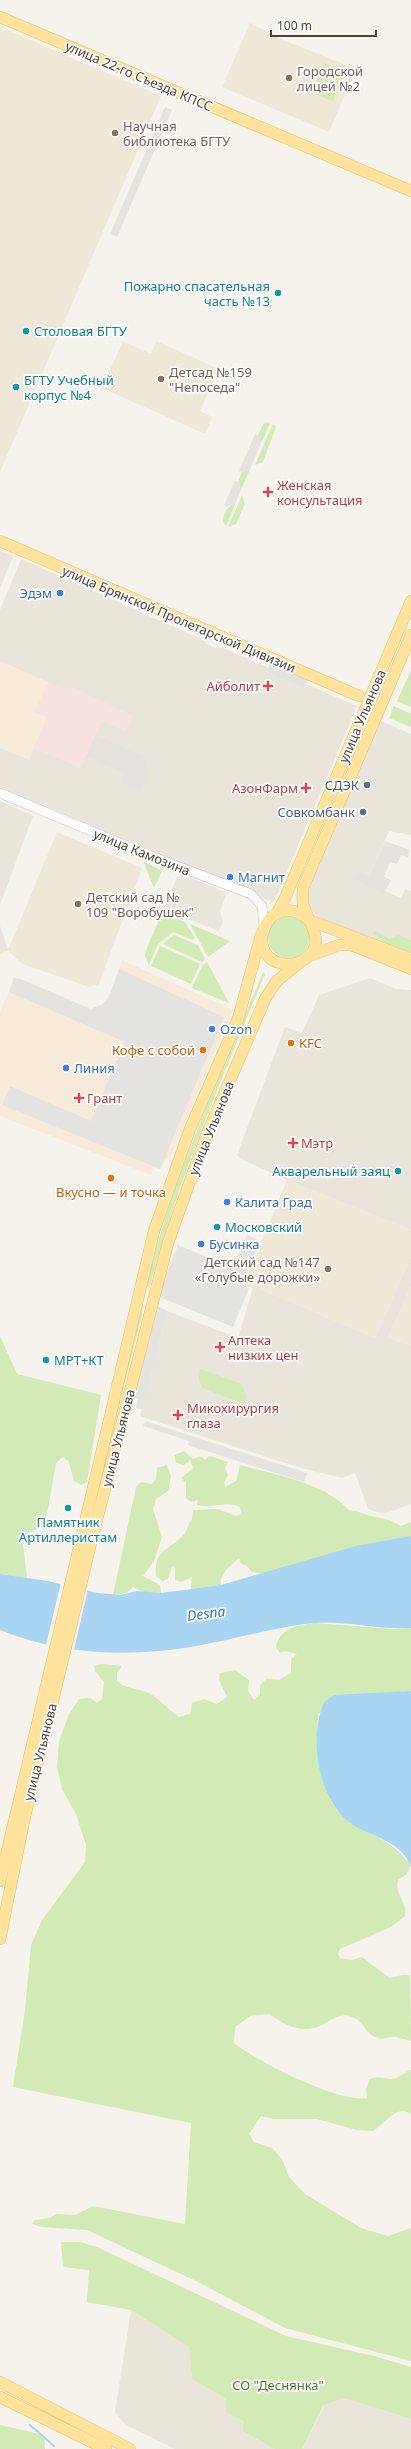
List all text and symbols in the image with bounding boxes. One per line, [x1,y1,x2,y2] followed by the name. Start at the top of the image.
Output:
[271,12,376,38] scale bar
[277,17,312,34] text: 100 m
[63,37,215,115] street label: улица 22-го Съезда КПСС
[297,62,363,95] place label: Городской лицей №2
[284,73,294,83] marker: Городской лицей №2
[123,117,231,150] place label: Научная библиотека БГТУ
[110,128,120,138] marker: Научная библиотека БГТУ
[124,277,270,310] place label: Пожарно спасательная часть №13
[273,288,283,298] marker: Пожарно спасательная часть №13
[34,322,128,340] place label: Столовая БГТУ
[21,326,31,336] marker: Столовая БГТУ
[169,363,252,396] place label: Детсад №159 "Непоседа"
[24,371,114,404] place label: БГТУ Учебный корпус №4
[156,374,166,384] marker: Детсад №159 "Непоседа"
[11,382,21,392] marker: БГТУ Учебный корпус №4
[277,476,362,509] place label: Женская консультация
[262,486,274,498] marker: Женская консультация
[59,561,299,677] street label: улица Брянской Пролетарской Дивизии
[19,584,52,602] place label: Эдэм
[55,588,65,598] marker: Эдэм
[334,667,390,765] street label: улица Ульянова
[206,677,260,695] place label: Айболит
[263,681,273,691] marker: Айболит
[325,776,359,794] place label: СДЭК
[232,779,298,797] place label: АзонФарм
[362,780,372,790] marker: СДЭК
[301,783,311,793] marker: АзонФарм
[277,803,355,821] place label: Совкомбанк
[358,807,368,817] marker: Совкомбанк
[91,824,193,880] street label: улица Камозина
[238,868,285,886] place label: Магнит
[225,872,235,882] marker: Магнит
[86,888,194,921] place label: Детский сад № 109 "Воробушек"
[73,899,83,909] marker: Детский сад № 109 "Воробушек"
[220,1020,252,1038] place label: Ozon
[207,1024,217,1034] marker: Ozon
[299,1034,322,1052] place label: KFC
[286,1038,296,1048] marker: KFC
[112,1041,195,1059] place label: Кофе с собой
[198,1045,208,1055] marker: Кофе с собой
[74,1059,115,1077] place label: Линия
[61,1063,71,1073] marker: Линия
[184,1078,238,1178] street label: улица Ульянова
[87,1089,122,1107] place label: Грант
[74,1093,84,1103] marker: Грант
[301,1134,333,1152] place label: Мэтр
[288,1138,298,1148] marker: Мэтр
[272,1162,390,1180] place label: Акварельный заяц
[393,1166,403,1176] marker: Акварельный заяц
[106,1173,116,1183] marker: Вкусно — и точка
[56,1183,166,1201] place label: Вкусно — и точка
[235,1193,312,1211] place label: Калита Град
[222,1197,232,1207] marker: Калита Град
[225,1218,302,1236] place label: Московский
[212,1222,222,1232] marker: Московский
[209,1235,259,1253] place label: Бусинка
[196,1239,206,1249] marker: Бусинка
[195,1253,320,1286] place label: Детский сад №147 «Голубые дорожки»
[323,1264,333,1274] marker: Детский сад №147 «Голубые дорожки»
[228,1331,299,1364] place label: Аптека низких цен
[215,1342,225,1352] marker: Аптека низких цен
[54,1351,104,1369] place label: МРТ+КТ
[41,1355,51,1365] marker: МРТ+КТ
[97,1387,139,1489] street label: улица Ульянова
[187,1399,279,1432] place label: Микохирургия глаза
[172,1409,184,1421] marker: Микохирургия глаза
[63,1503,73,1513] marker: Памятник Артиллеристам
[19,1513,117,1546] place label: Памятник Артиллеристам
[186,1601,226,1625] water label: Desna
[19,1701,61,1803] street label: улица Ульянова
[232,2376,324,2394] park label: СО "Деснянка"

